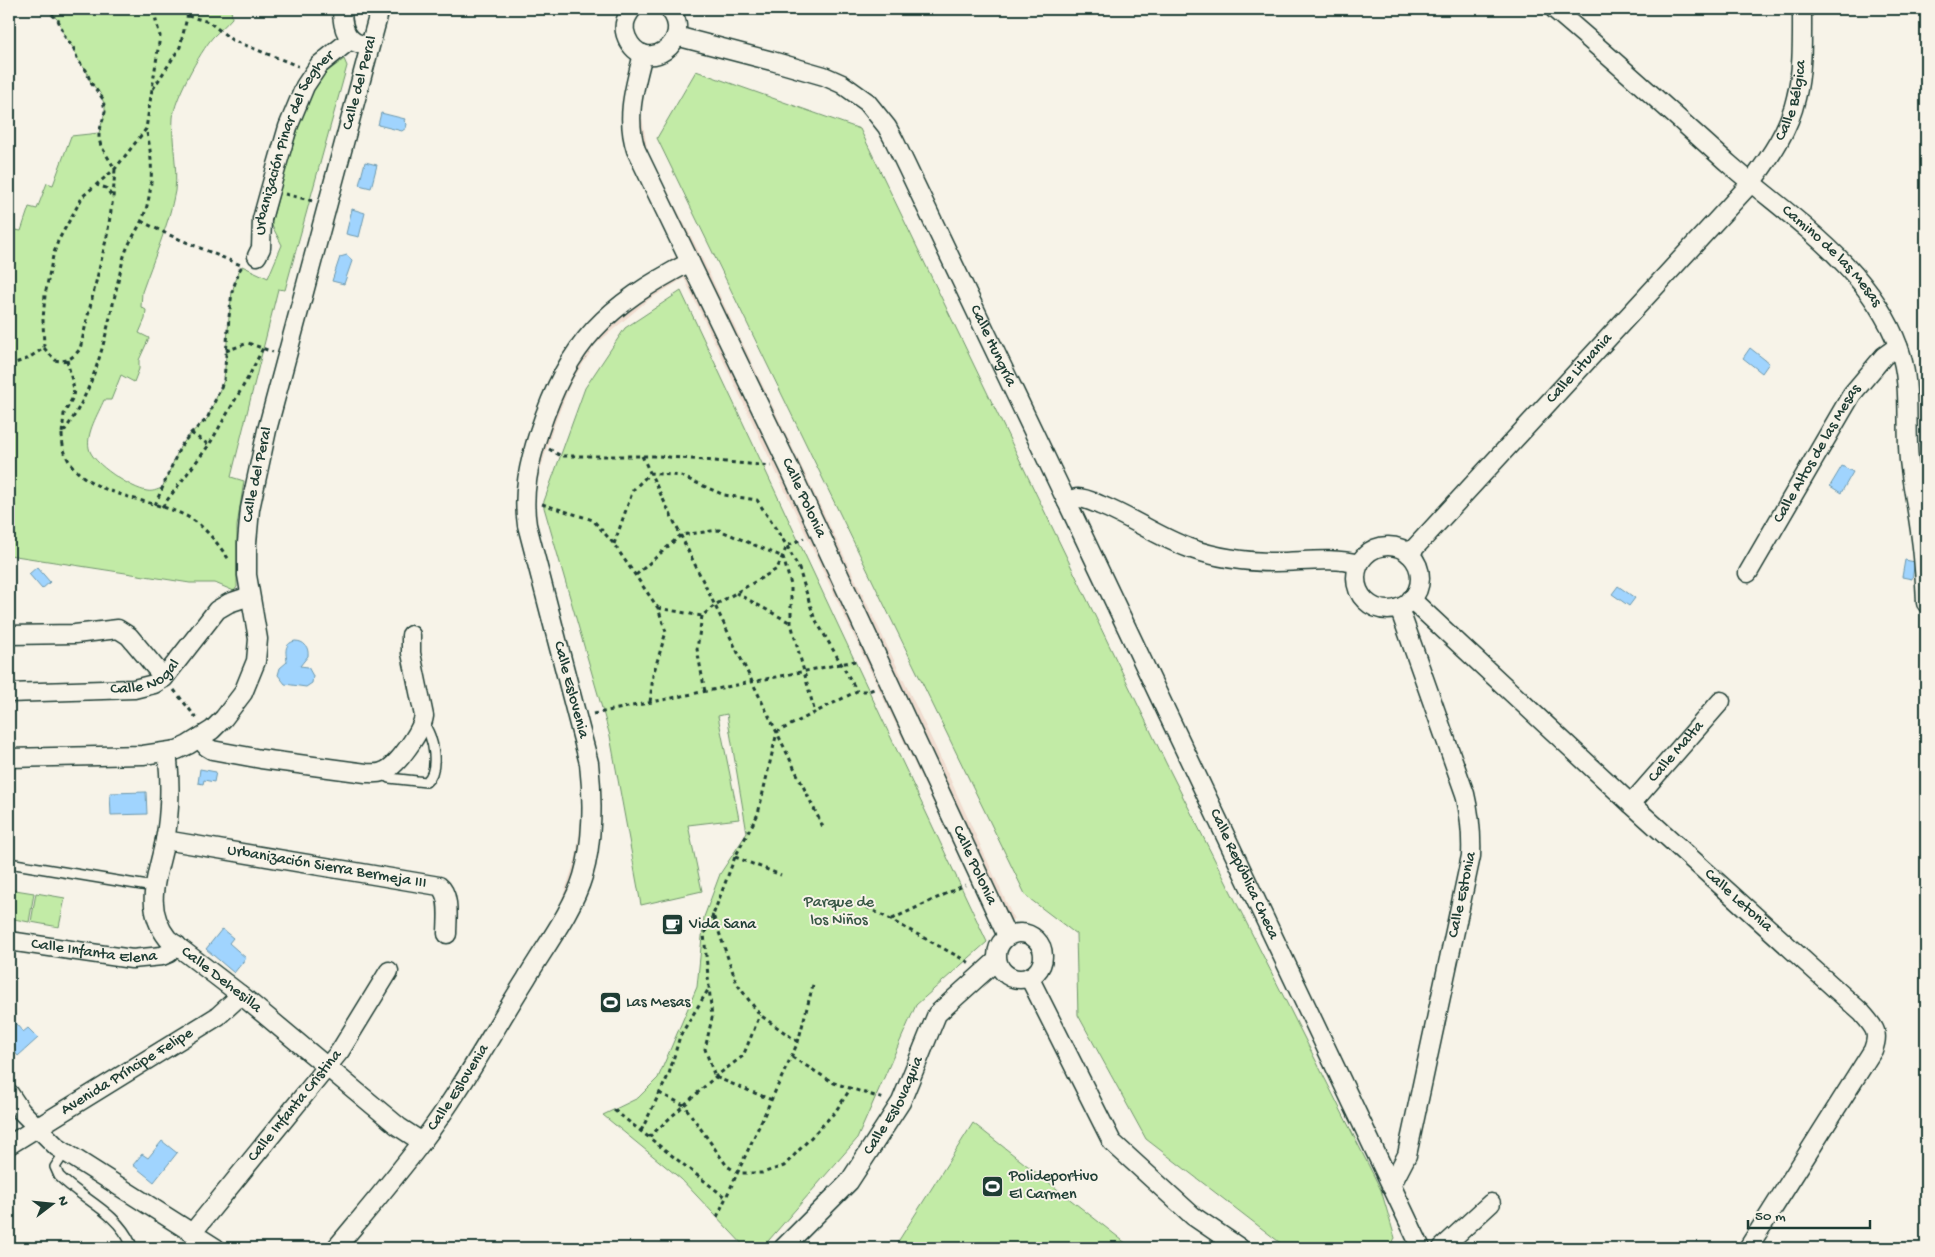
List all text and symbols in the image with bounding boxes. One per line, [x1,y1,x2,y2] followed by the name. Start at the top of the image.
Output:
[338,34,382,132] street label: Calle del Peral
[252,46,339,236] street label: Urbanización Pinar del Segher
[1771,58,1811,144] street label: Calle Bélgica
[1777,201,1886,312] street label: Camino de las Mesas
[965,302,1021,391] street label: Calle Hungría
[1543,329,1618,408] street label: Calle Lituania
[1769,379,1866,527] street label: Calle Altos de las Mesas
[239,425,277,523] street label: Calle del Peral
[777,455,831,542] street label: Calle Polonia
[548,639,592,742] street label: Calle Eslovenia
[110,655,184,699] street label: Calle Nogal
[1644,716,1709,787] street label: Calle Malta
[1205,806,1283,944] street label: Calle República Checa
[947,823,1001,909] street label: Calle Polonia
[226,841,428,893] street label: Urbanización Sierra Bermeja III
[1444,849,1481,939] street label: Calle Estonia
[1700,865,1777,937] street label: Calle Letonia
[803,894,875,931] park label: Parque de los Niños
[661,913,685,937] cafe icon: Vida Sana
[688,916,757,935] place label: Vida Sana
[30,935,159,968] street label: Calle Infanta Elena
[177,943,266,1018] street label: Calle Dehesilla
[598,991,622,1015] sports icon: Las Mesas
[626,994,692,1013] place label: Las Mesas
[58,1024,198,1120] street label: Avenida Príncipe Felipe
[424,1040,494,1135] street label: Calle Eslovenia
[244,1045,347,1166] street label: Calle Infanta Cristina
[859,1053,928,1159] street label: Calle Eslovaquia
[1008,1168,1098,1205] place label: Polideportivo El Carmen
[981,1174,1005,1198] sports icon: Polideportivo El Carmen
[28,1180,78,1230] north arrow
[53,1194,72,1208] text: N
[1748,1197,1870,1229] scale bar
[1755,1208,1786,1226] text: 50 m

